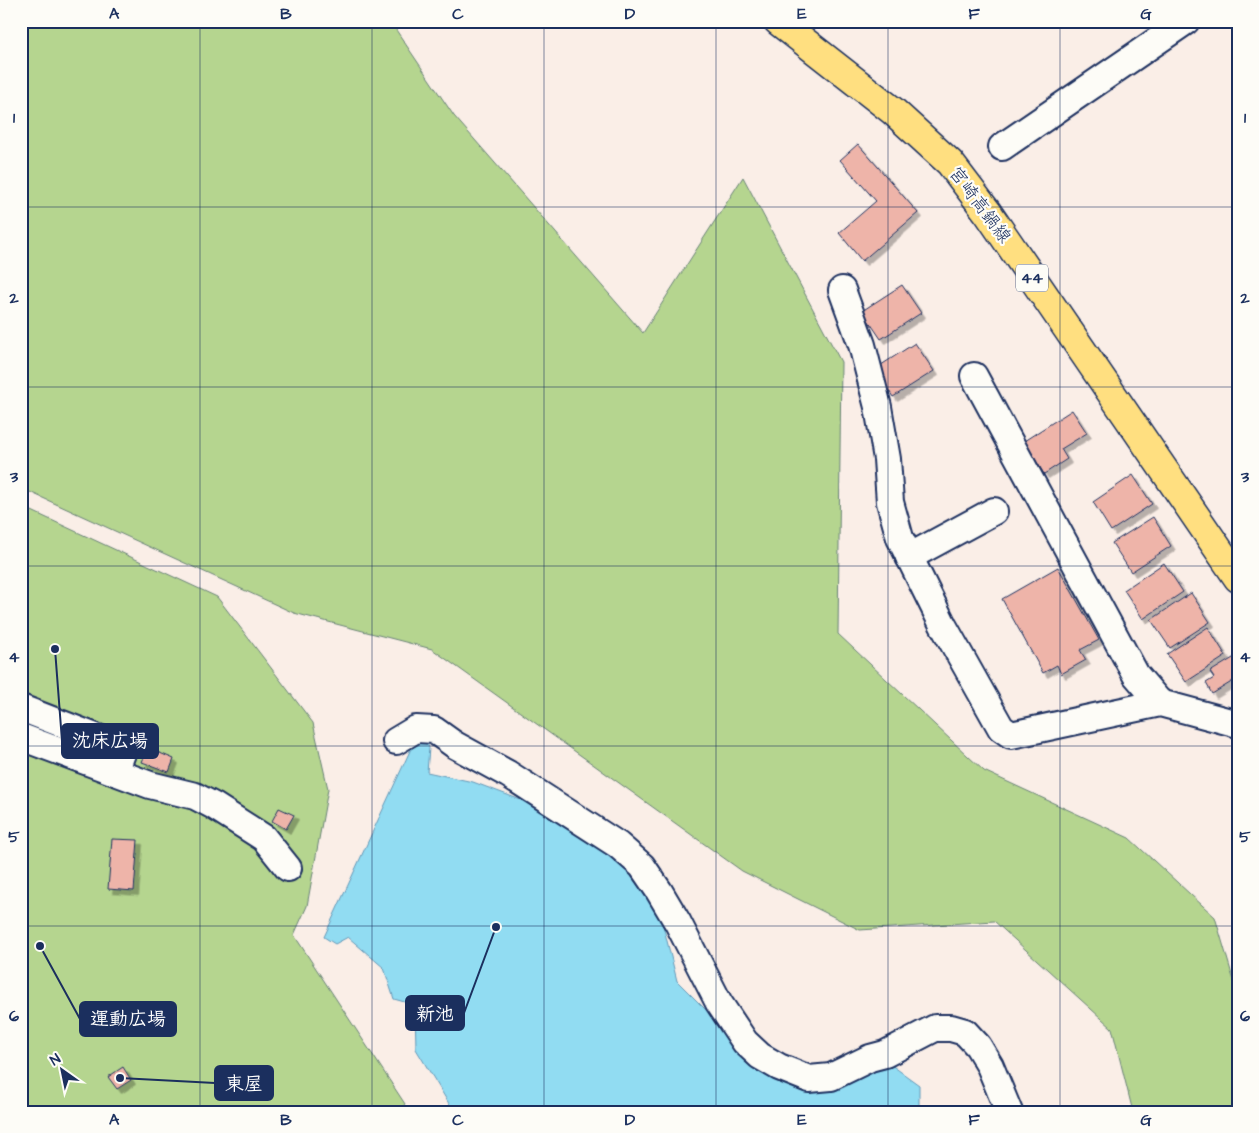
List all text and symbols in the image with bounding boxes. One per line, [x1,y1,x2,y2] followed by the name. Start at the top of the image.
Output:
[109,3,120,25] text: A
[280,3,292,25] text: B
[452,3,464,25] text: C
[625,3,636,25] text: D
[797,3,807,25] text: E
[968,3,980,25] text: F
[1140,3,1152,25] text: G
[13,107,16,129] text: 1
[1244,107,1247,129] text: 1
[943,162,1017,248] street label: 宮崎高鍋線
[1016,264,1048,292] road number: 44
[8,287,19,309] text: 2
[1239,287,1250,309] text: 2
[9,466,19,488] text: 3
[1240,466,1250,488] text: 3
[9,646,20,668] text: 4
[1240,646,1251,668] text: 4
[62,724,158,758] callout: 沈床広場
[72,728,148,755] text: 沈床広場
[8,826,20,848] text: 5
[1239,826,1251,848] text: 5
[406,996,464,1030] callout: 新池
[416,1001,454,1028] text: 新池
[80,1002,176,1036] callout: 運動広場
[9,1005,19,1027] text: 6
[1240,1005,1250,1027] text: 6
[90,1006,166,1033] text: 運動広場
[38,1046,88,1096] north arrow
[46,1049,65,1071] text: N
[215,1066,273,1100] callout: 東屋
[225,1071,263,1098] text: 東屋
[109,1109,120,1131] text: A
[280,1109,292,1131] text: B
[452,1109,464,1131] text: C
[625,1109,636,1131] text: D
[797,1109,807,1131] text: E
[968,1109,980,1131] text: F
[1140,1109,1152,1131] text: G

